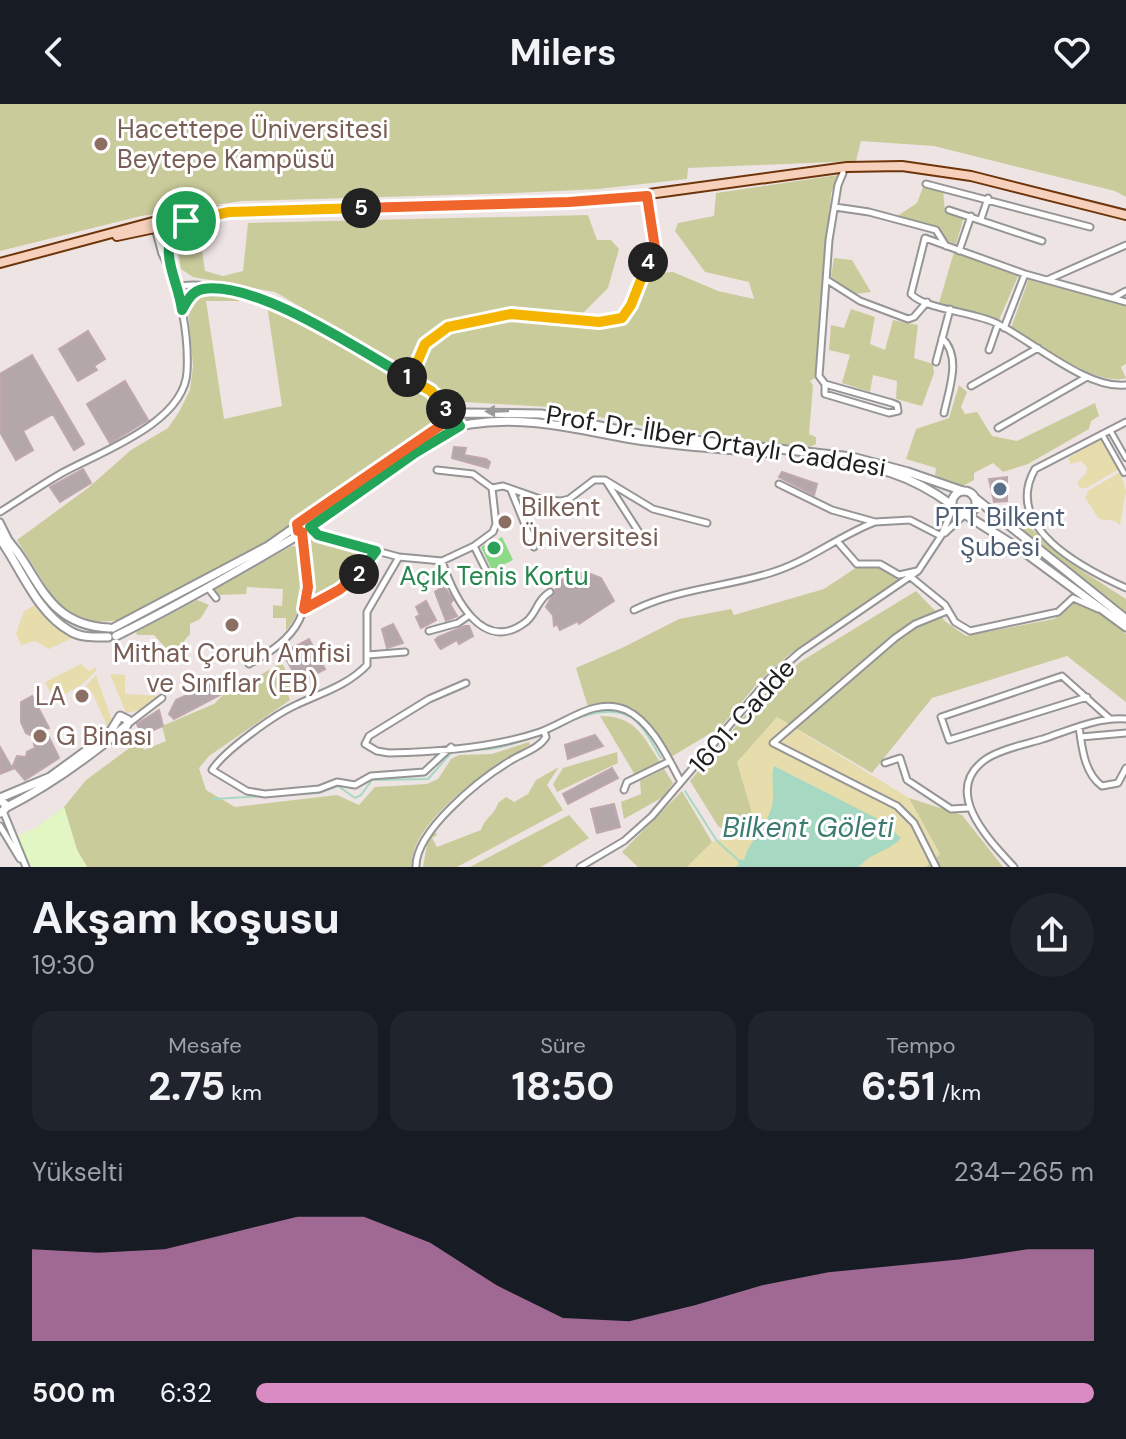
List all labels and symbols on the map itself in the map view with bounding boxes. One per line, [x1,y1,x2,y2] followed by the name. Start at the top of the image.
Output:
[117,112,388,176] place label: Hacettepe Üniversitesi Beytepe Kampüsü
[92,135,110,153] marker: Hacettepe Üniversitesi Beytepe Kampüsü
[152,187,220,255] pin
[341,188,381,228] pin: 5
[628,242,668,282] pin: 4
[387,357,427,397] pin: 1
[426,389,466,429] pin: 3
[544,397,888,485] street label: Prof. Dr. İlber Ortaylı Caddesi
[484,405,509,418] one-way arrow
[991,480,1009,498] marker: PTT Bilkent Şubesi
[521,490,659,554] place label: Bilkent Üniversitesi
[935,500,1065,564] place label: PTT Bilkent Şubesi
[496,513,514,531] marker: Bilkent Üniversitesi
[485,539,503,557] marker: Açık Tenis Kortu
[339,554,379,594] pin: 2
[399,559,589,593] place label: Açık Tenis Kortu
[223,616,241,634] marker: Mithat Çoruh Amfisi ve Sınıflar (EB)
[113,636,351,700] place label: Mithat Çoruh Amfisi ve Sınıflar (EB)
[682,652,802,780] street label: 1601. Cadde
[35,679,66,713] place label: LA
[73,687,91,705] marker: LA
[56,719,152,753] place label: G Binası
[31,727,49,745] marker: G Binası
[722,809,894,846] water label: Bilkent Göleti

